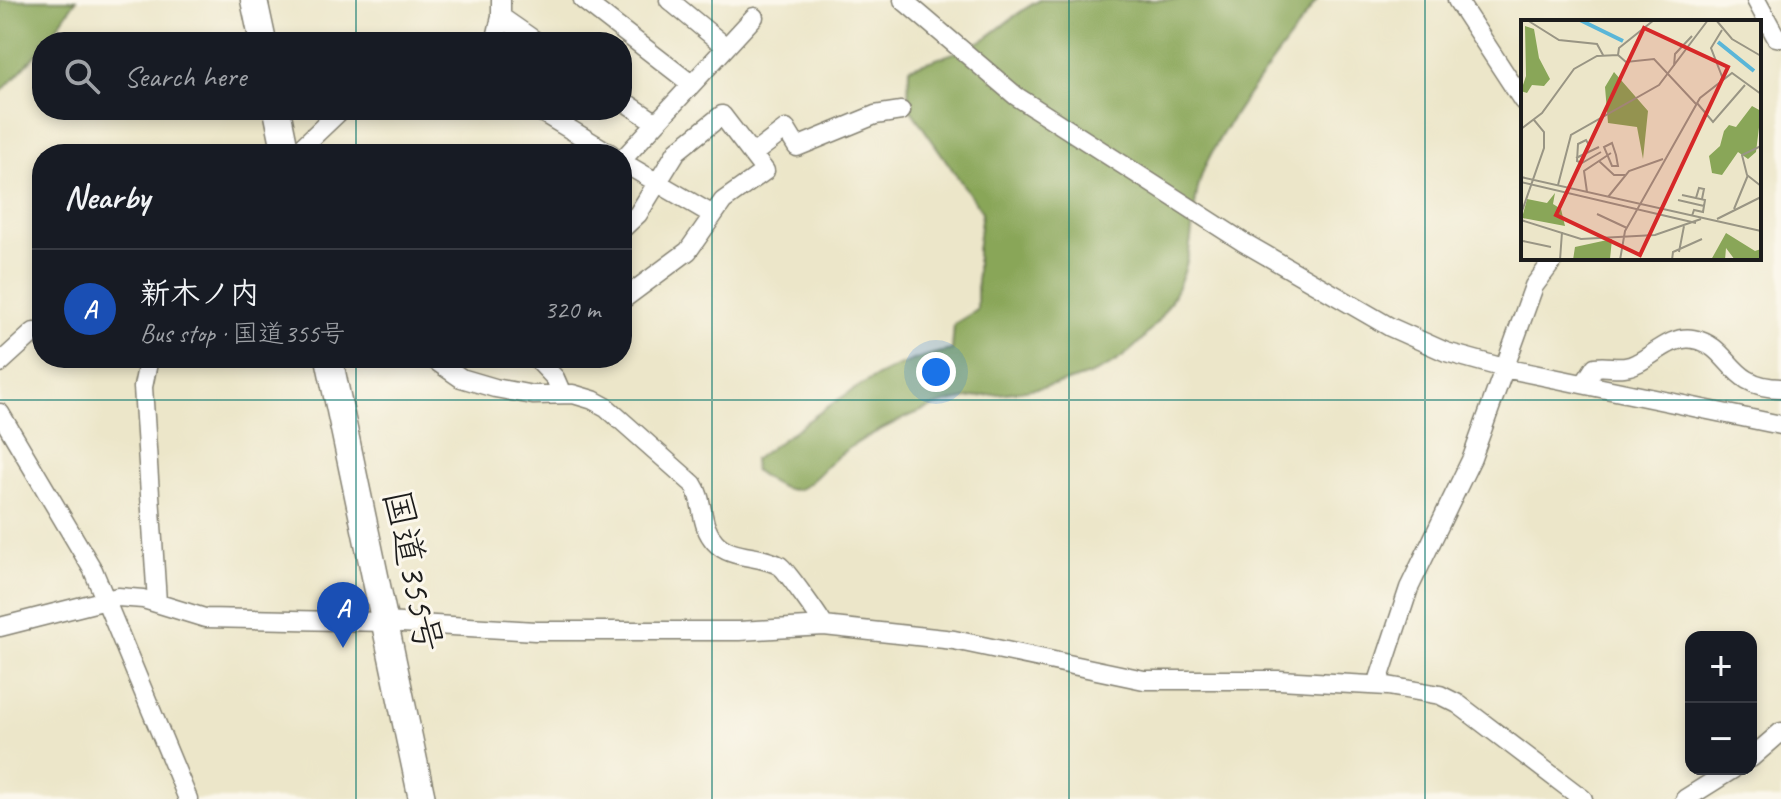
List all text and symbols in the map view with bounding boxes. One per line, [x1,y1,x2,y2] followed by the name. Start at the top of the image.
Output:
[1521,20,1761,260] inset map
[32,32,632,120] search box
[60,54,104,98] icon: search
[124,57,246,95] text: Search here
[64,175,150,218] text: Nearby
[140,274,260,312] text: 新木ノ内
[83,293,97,326] text: A
[544,293,600,326] text: 320 m
[140,317,345,350] text: Bus stop · 国道355号
[916,352,956,392] your location
[373,485,453,657] street label: 国道355号
[317,582,369,648] pin: A
[1685,631,1757,775] map controls
[1685,631,1757,703] button: +
[1685,703,1757,775] button: −

